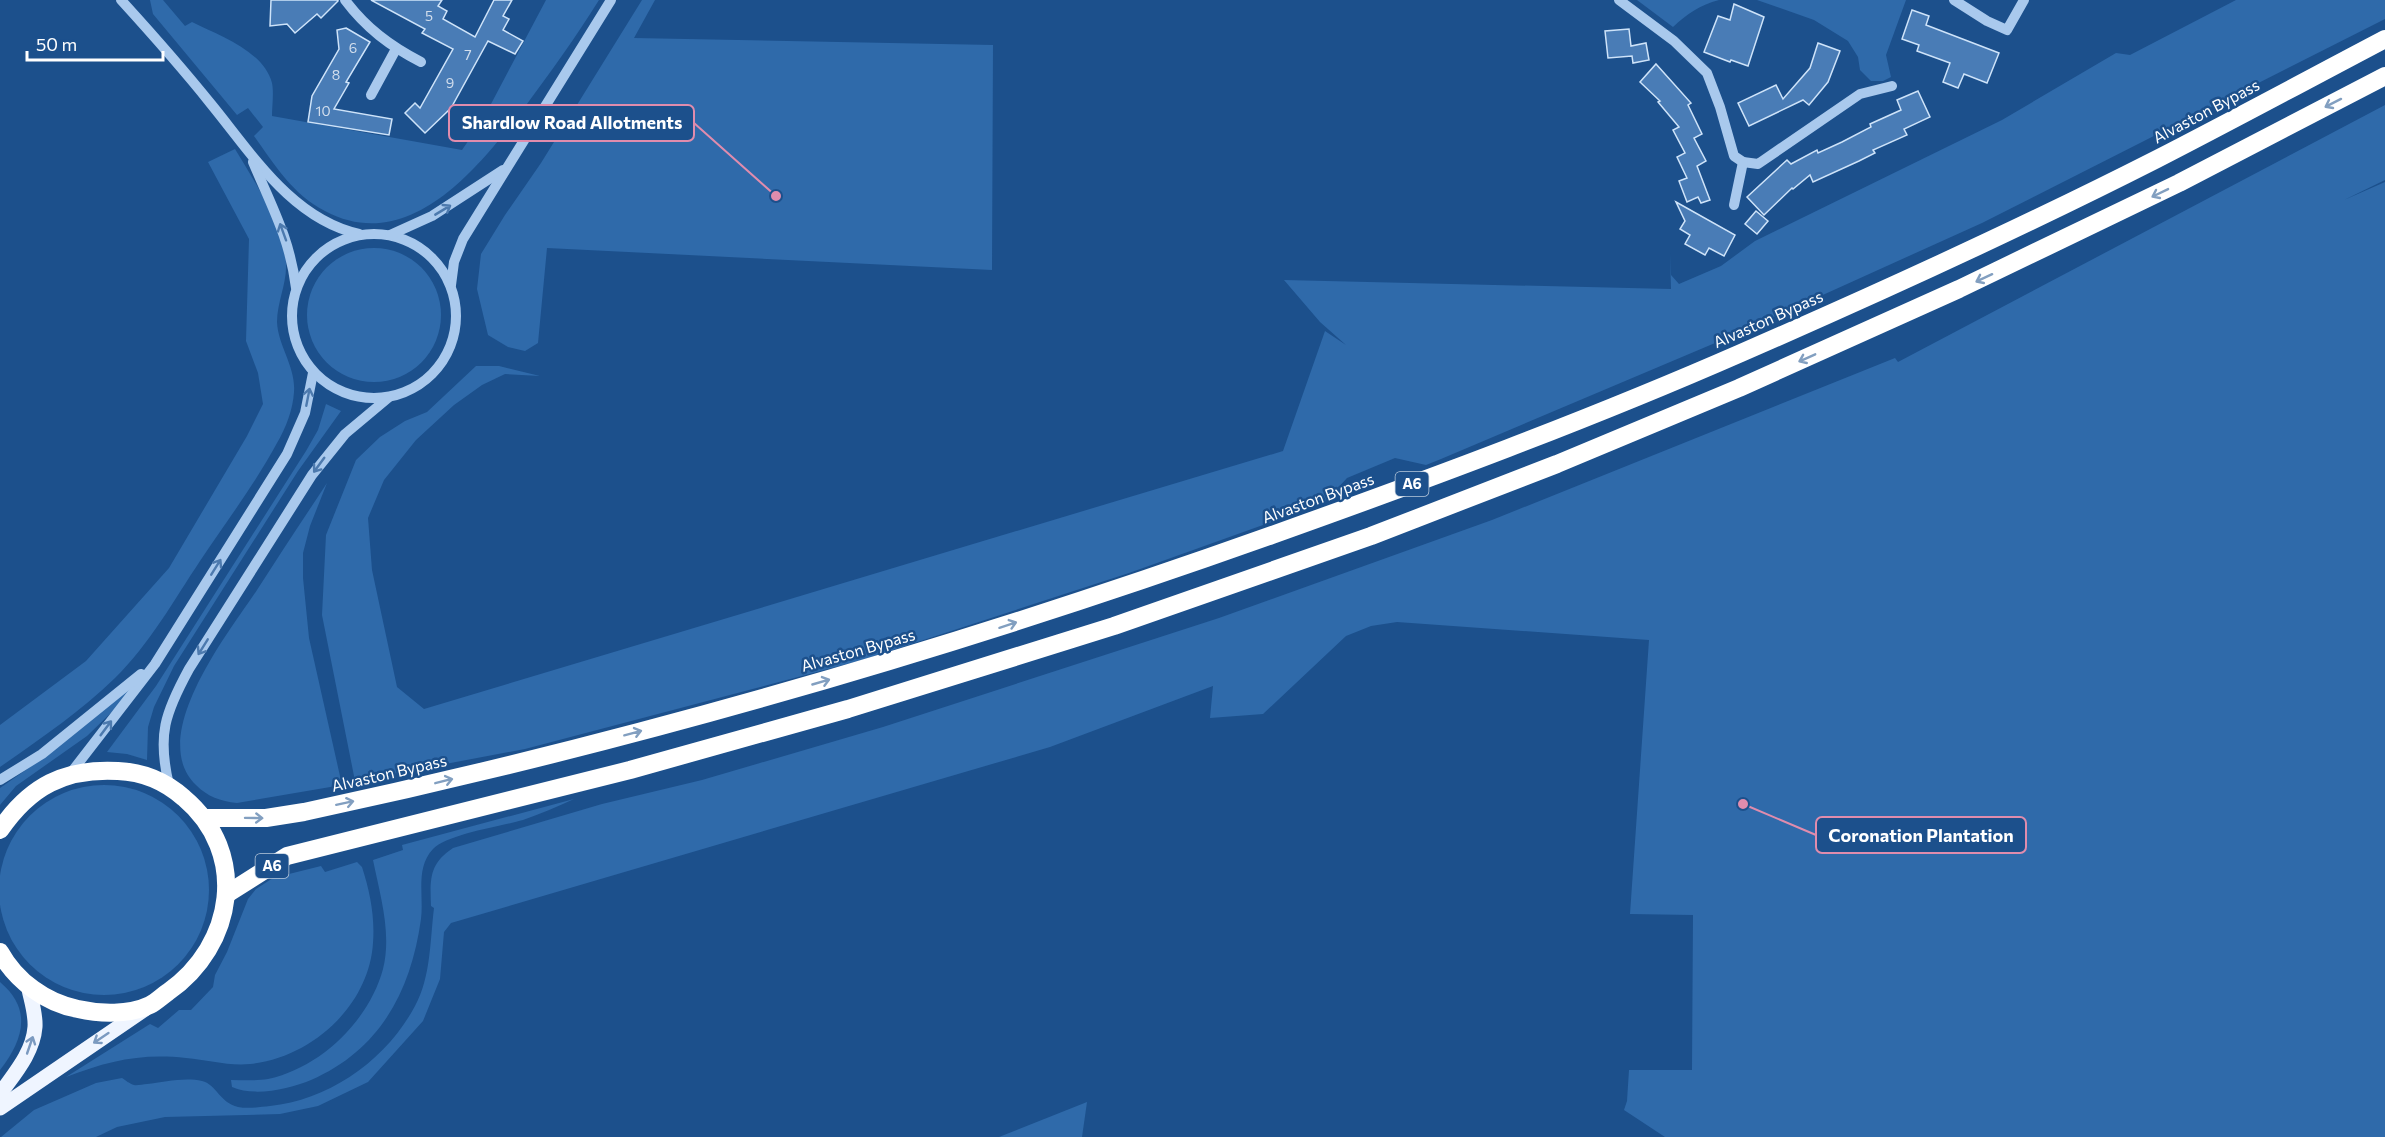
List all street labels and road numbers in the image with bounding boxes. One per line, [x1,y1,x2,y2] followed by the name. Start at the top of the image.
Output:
[2149,74,2262,147] street label: Alvaston Bypass
[1710,286,1826,351] street label: Alvaston Bypass
[1259,468,1376,527] street label: Alvaston Bypass
[1396,472,1428,496] road number: A6
[799,624,917,675] street label: Alvaston Bypass
[329,750,448,795] street label: Alvaston Bypass
[256,854,288,878] road number: A6

